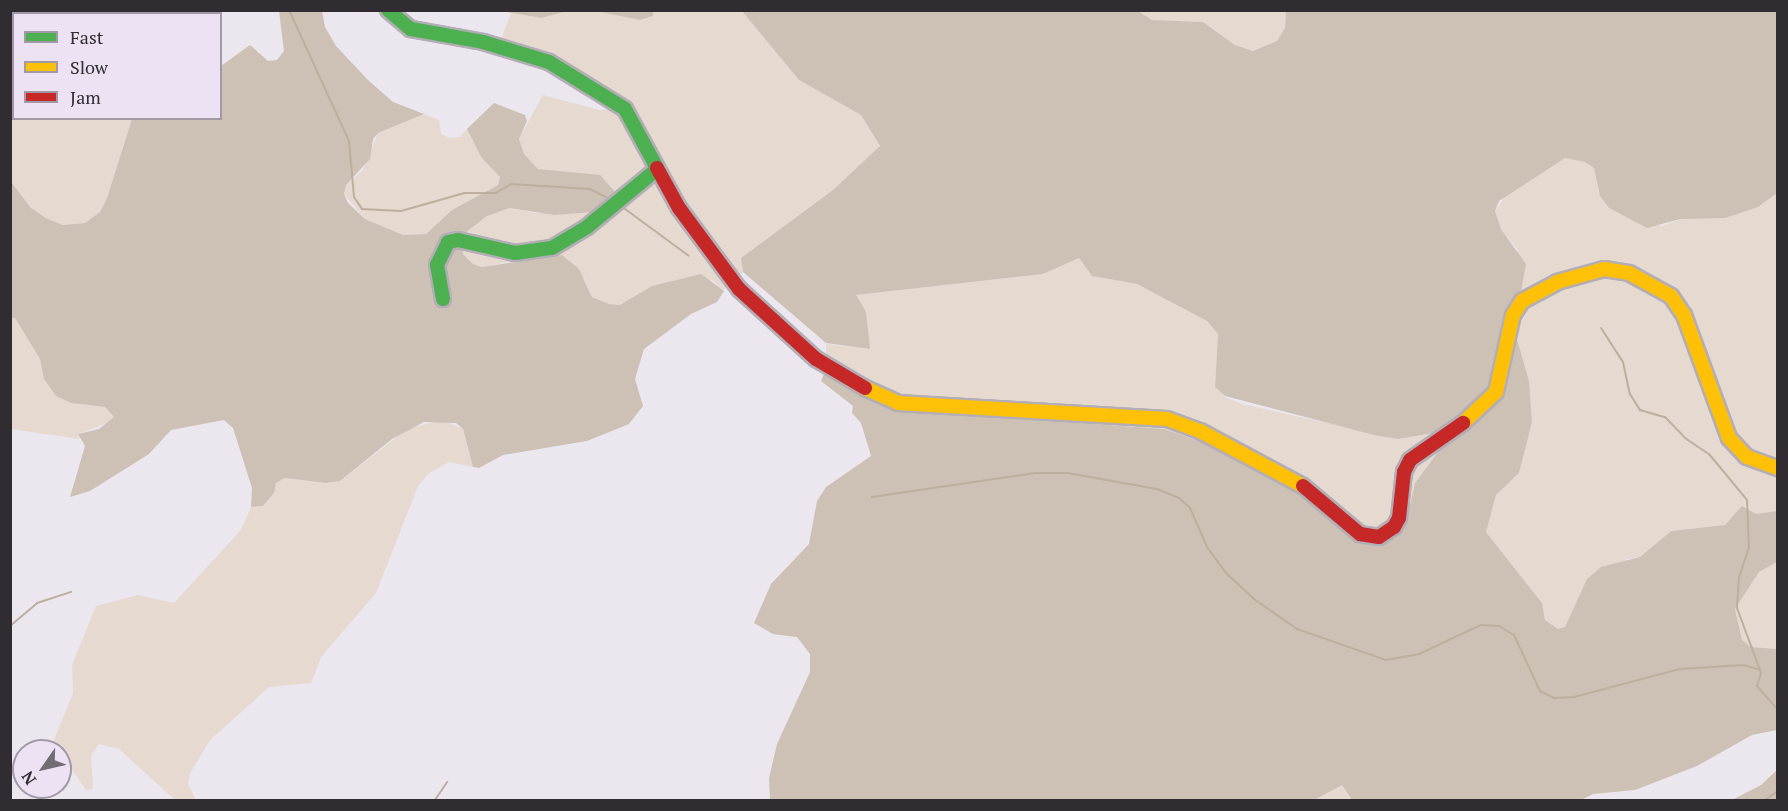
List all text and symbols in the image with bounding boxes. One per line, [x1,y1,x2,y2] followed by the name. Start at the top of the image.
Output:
[12,12,222,120] legend
[70,25,103,49] text: Fast
[70,55,108,79] text: Slow
[70,85,101,109] text: Jam
[12,739,72,799] north arrow
[16,767,41,789] text: N

